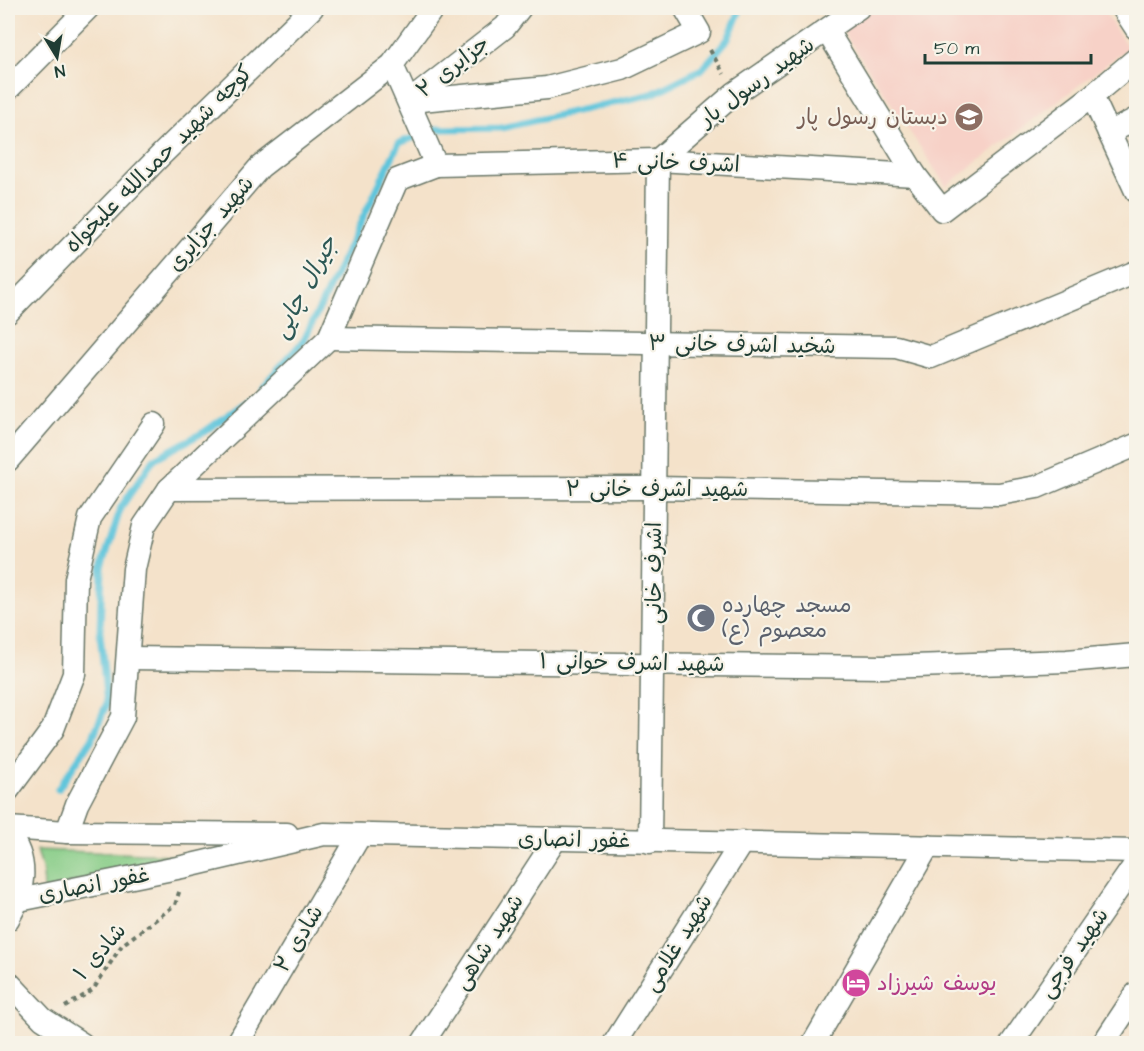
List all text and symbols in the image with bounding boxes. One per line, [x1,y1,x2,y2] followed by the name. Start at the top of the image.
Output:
[27,27,87,87] north arrow
[925,27,1092,65] scale bar
[410,28,496,106] street label: جزایری ۲
[691,30,821,136] street label: شهید رسول پار
[934,36,979,61] text: 50 m
[58,58,260,260] street label: کوچه شهید حمدالله علیخواه
[53,59,67,82] text: N
[953,101,985,133] school or university icon: دبستان رسول پار
[796,102,948,133] place label: دبستان رسول پار
[612,145,740,181] street label: اشرف خانی ۴
[161,169,261,279] street label: شهید جزایری
[264,229,347,344] water label: جیرال چایی
[648,328,836,362] street label: شخید اشرف خانی ۳
[566,474,748,505] street label: شهید اشرف خانی ۲
[639,522,670,624] street label: اشرف خانی
[722,590,852,647] place label: مسجد چهارده معصوم (ع)
[685,602,717,634] mosque icon: مسجد چهارده معصوم (ع)
[539,646,725,680] street label: شهید اشرف خوانی ۱
[518,824,630,856] street label: غفور انصاری
[36,859,152,911] street label: غفور انصاری
[446,888,532,996] street label: شهید شاهی
[636,888,720,998] street label: شهید غلامی
[267,899,331,979] street label: شادی ۲
[1032,902,1116,1004] street label: شهید فرجی
[66,917,134,987] street label: شادی ۱
[840,967,872,999] hotel icon: یوسف شیرزاد
[877,968,997,999] place label: یوسف شیرزاد

